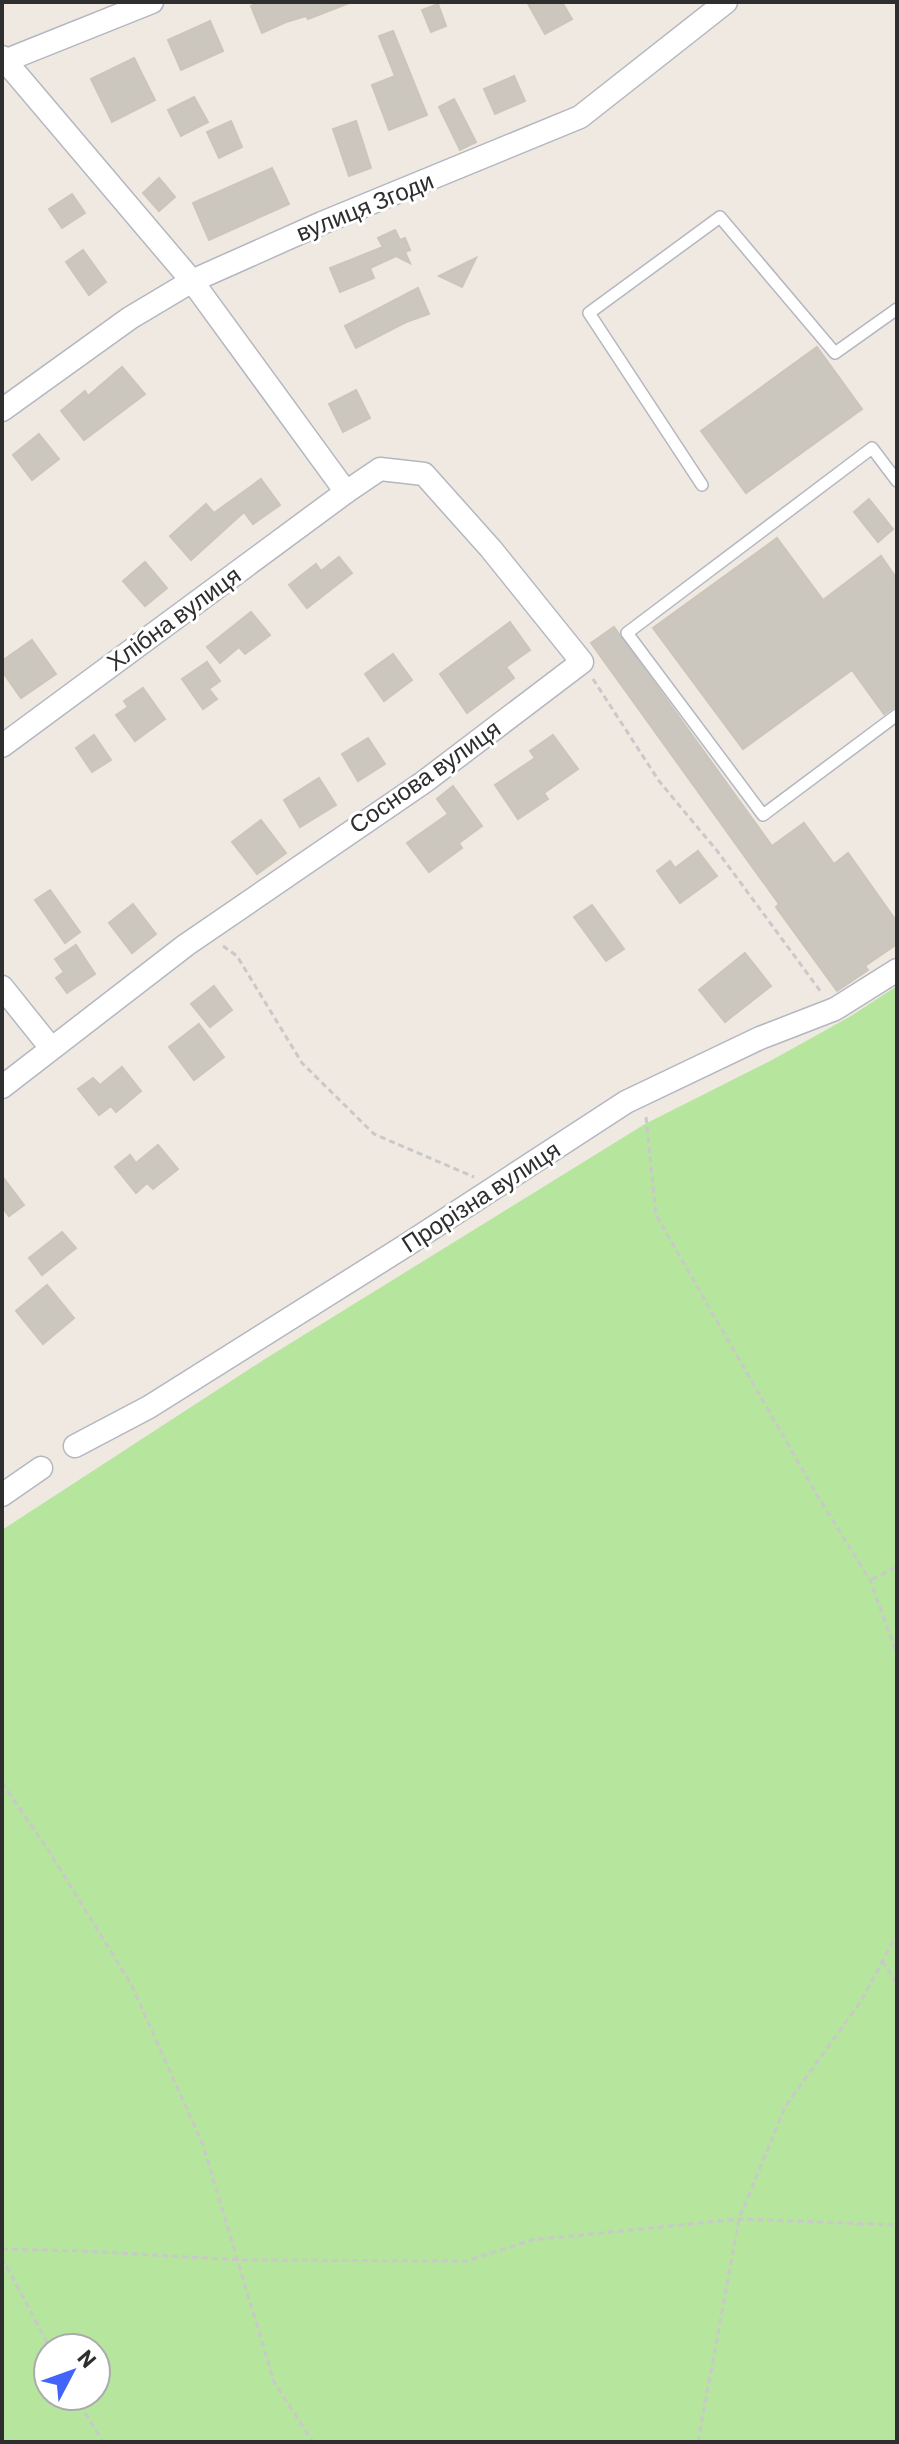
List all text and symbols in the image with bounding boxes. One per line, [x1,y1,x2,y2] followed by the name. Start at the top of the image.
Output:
[292,165,437,246] street label: вулиця Згоди
[101,560,246,676] street label: Хлібна вулиця
[343,713,505,839] street label: Соснова вулиця
[396,1134,565,1258] street label: Прорізна вулиця
[32,2332,112,2412] north arrow
[73,2344,102,2372] text: N

